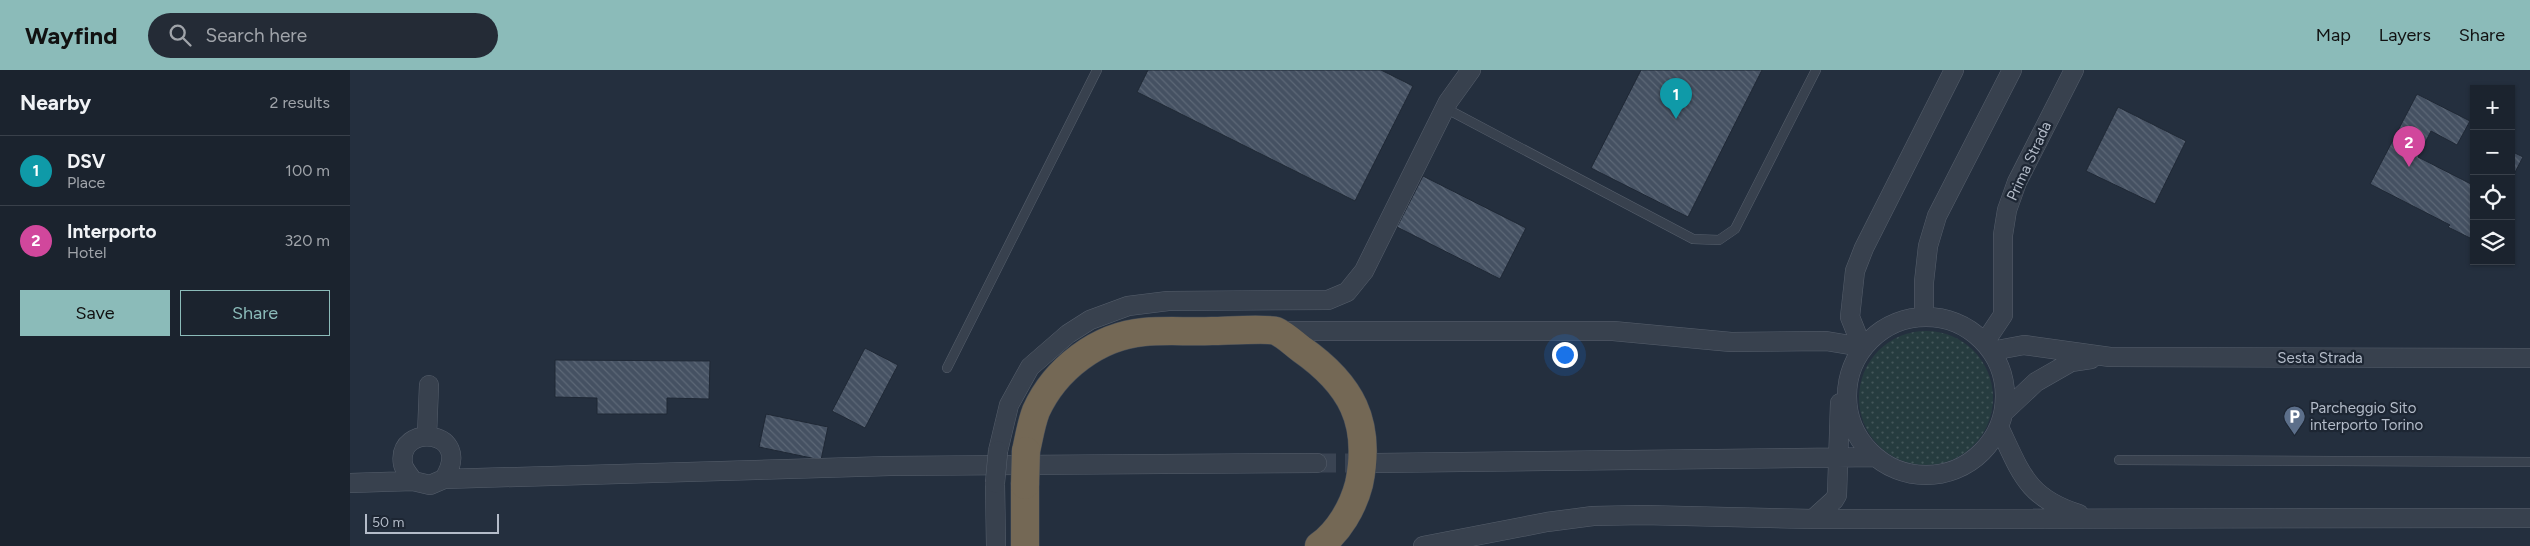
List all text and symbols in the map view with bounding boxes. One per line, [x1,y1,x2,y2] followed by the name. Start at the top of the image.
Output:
[148,13,498,58] search box
[25,21,118,50] text: Wayfind
[166,21,194,49] icon: search
[206,24,307,47] text: Search here
[2316,24,2351,46] text: Map
[2379,24,2431,46] text: Layers
[2459,24,2505,46] text: Share
[1660,78,1692,119] pin: 1
[2470,85,2515,265] map controls
[2470,85,2515,130] button: +
[20,90,91,115] text: Nearby
[270,93,330,112] text: 2 results
[2003,119,2055,203] street label: Prima Strada
[2393,126,2425,167] pin: 2
[2470,130,2515,175] button: −
[67,150,106,173] text: DSV
[33,161,39,180] text: 1
[285,161,330,180] text: 100 m
[67,173,105,192] text: Place
[2470,175,2515,220] button: locate
[67,220,157,243] text: Interporto
[2470,220,2515,265] button: layers
[31,231,41,250] text: 2
[285,231,330,250] text: 320 m
[67,243,107,262] text: Hotel
[20,290,170,336] button: Save
[180,290,330,336] button: Share
[1552,342,1578,368] your location
[2277,349,2363,367] street label: Sesta Strada
[2310,399,2423,434] place label: Parcheggio Sito interporto Torino
[2282,405,2306,436] parking icon: Parcheggio Sito interporto Torino
[365,511,499,534] scale bar
[372,514,404,531] text: 50 m

